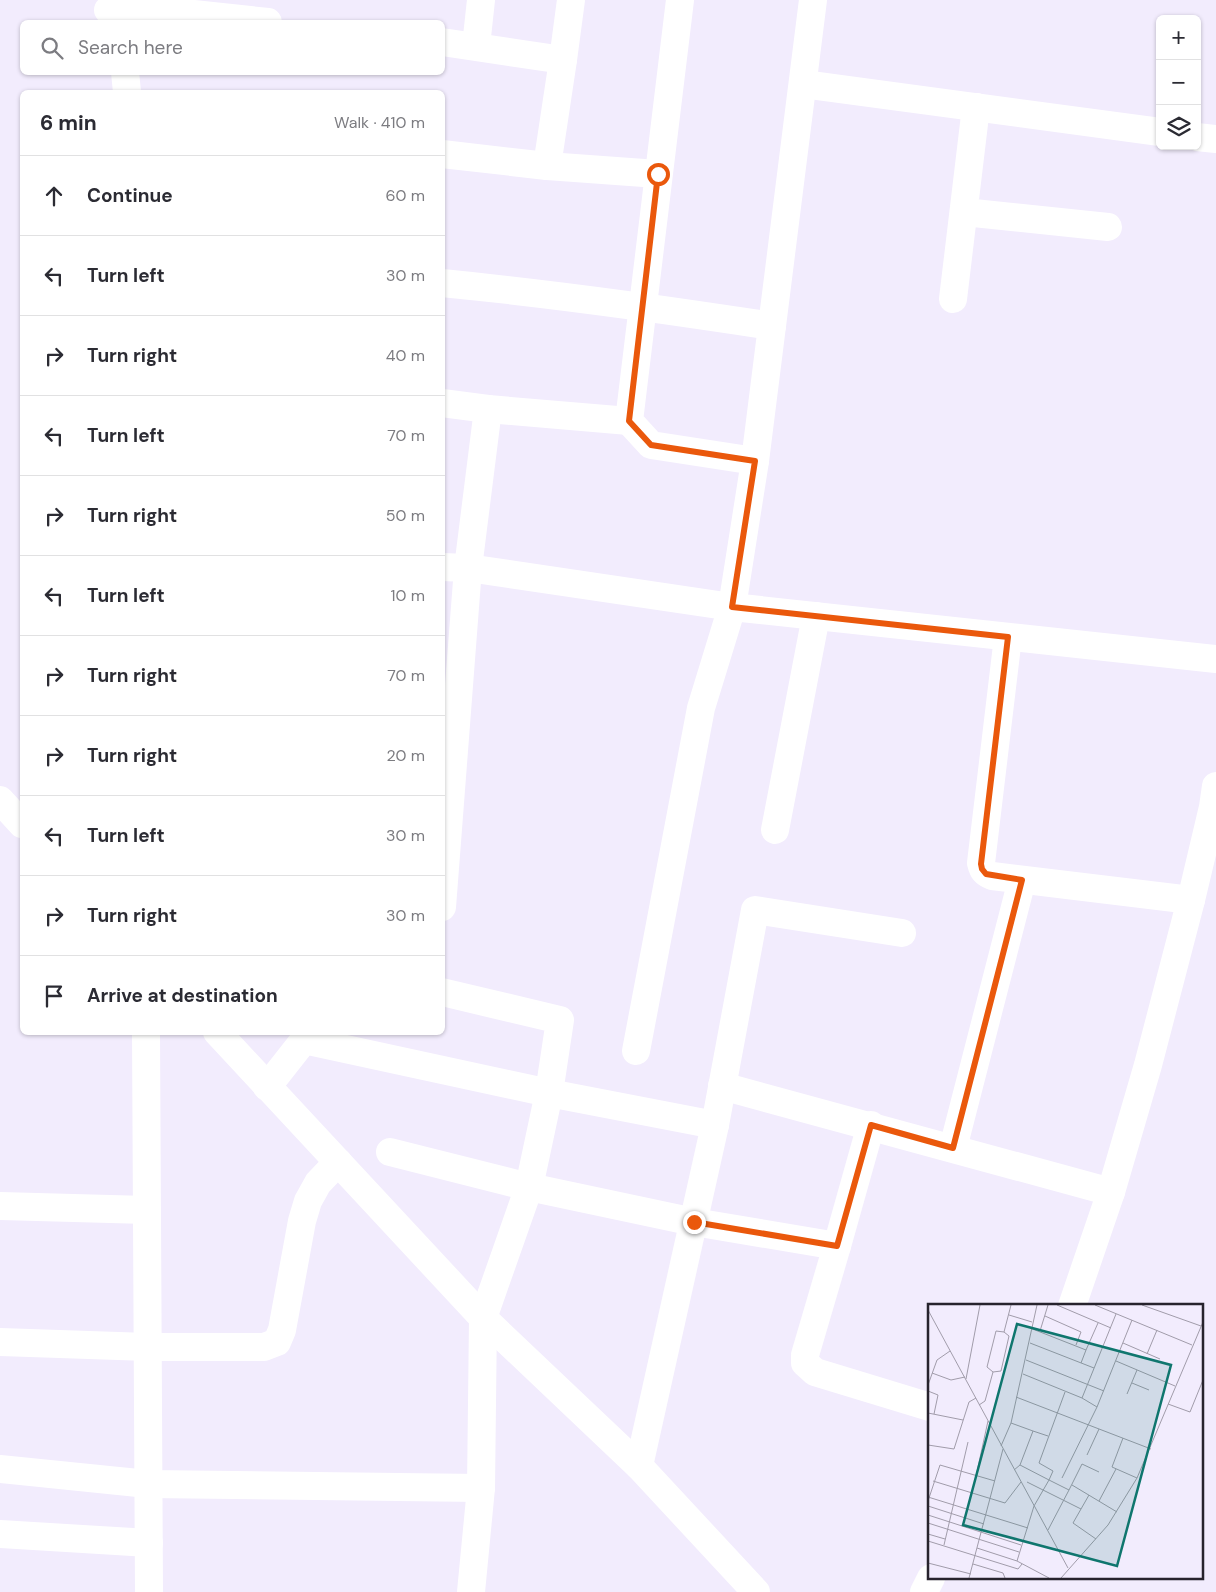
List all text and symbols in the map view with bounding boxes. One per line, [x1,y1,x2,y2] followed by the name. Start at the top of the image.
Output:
[1156,15,1201,150] map controls
[1156,15,1201,60] button: +
[20,20,445,75] search box
[38,34,66,62] icon: search
[78,35,183,60] text: Search here
[1156,60,1201,105] button: −
[1156,105,1201,150] button: layers
[40,109,97,137] text: 6 min
[334,112,425,133] text: Walk · 410 m
[647,163,670,186] route start
[40,182,68,210] icon: ahead
[87,183,173,208] text: Continue
[385,185,425,206] text: 60 m
[40,262,68,290] icon: left
[87,263,165,288] text: Turn left
[386,265,425,286] text: 30 m
[40,342,68,370] icon: right
[87,343,177,368] text: Turn right
[386,345,425,366] text: 40 m
[40,422,68,450] icon: left
[87,423,165,448] text: Turn left
[387,425,425,446] text: 70 m
[40,502,68,530] icon: right
[87,503,177,528] text: Turn right
[386,505,425,526] text: 50 m
[40,582,68,610] icon: left
[87,583,165,608] text: Turn left
[391,585,425,606] text: 10 m
[40,662,68,690] icon: right
[87,663,177,688] text: Turn right
[387,665,425,686] text: 70 m
[40,742,68,770] icon: right
[87,743,177,768] text: Turn right
[386,745,425,766] text: 20 m
[40,822,68,850] icon: left
[87,823,165,848] text: Turn left
[386,825,425,846] text: 30 m
[40,902,68,930] icon: right
[87,903,177,928] text: Turn right
[386,905,425,926] text: 30 m
[40,982,68,1010] icon: arrive
[87,983,278,1008] text: Arrive at destination
[683,1211,706,1234] route end
[928,1304,1204,1580] inset map

